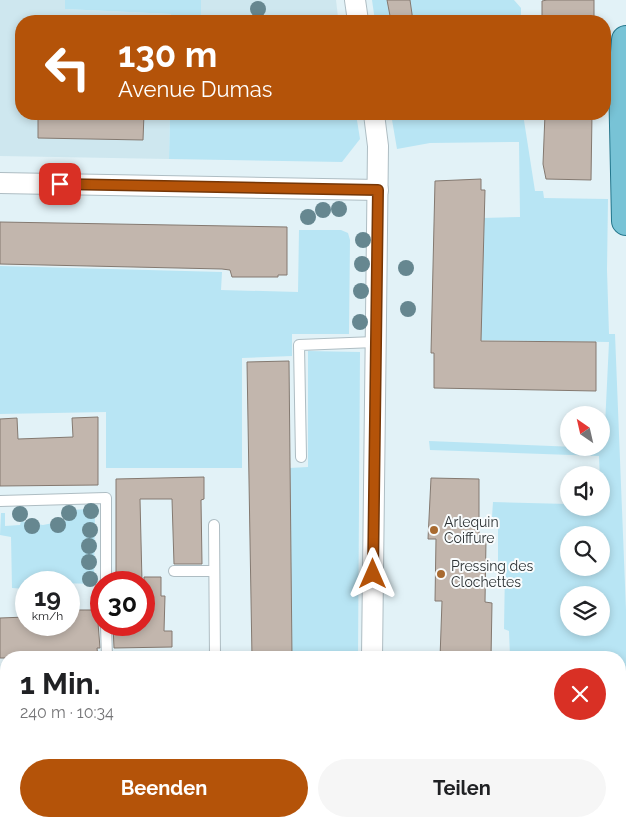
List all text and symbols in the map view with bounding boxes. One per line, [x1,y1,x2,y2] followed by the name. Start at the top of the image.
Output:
[118,34,217,75] text: 130 m
[35,35,100,100] icon: left
[118,76,272,102] text: Avenue Dumas
[39,163,81,205] pin
[46,170,74,198] icon: arrive
[560,406,610,456] north arrow
[560,406,610,636] map controls
[560,466,610,516] button: sound
[444,514,499,546] place label: Arlequin Coiffure
[428,524,440,536] marker: Arlequin Coiffure
[560,526,610,576] button: search
[346,547,398,599] position arrow
[451,558,534,590] place label: Pressing des Clochettes
[435,568,447,580] marker: Pressing des Clochettes
[90,571,155,636] speed limit sign: 30
[34,582,61,612] text: 19
[560,586,610,636] button: layers
[32,609,63,623] text: km/h
[20,666,101,701] text: 1 Min.
[554,668,606,720] button: close
[20,703,114,722] text: 240 m · 10:34
[20,759,308,817] button: Beenden
[318,759,606,817] button: Teilen

